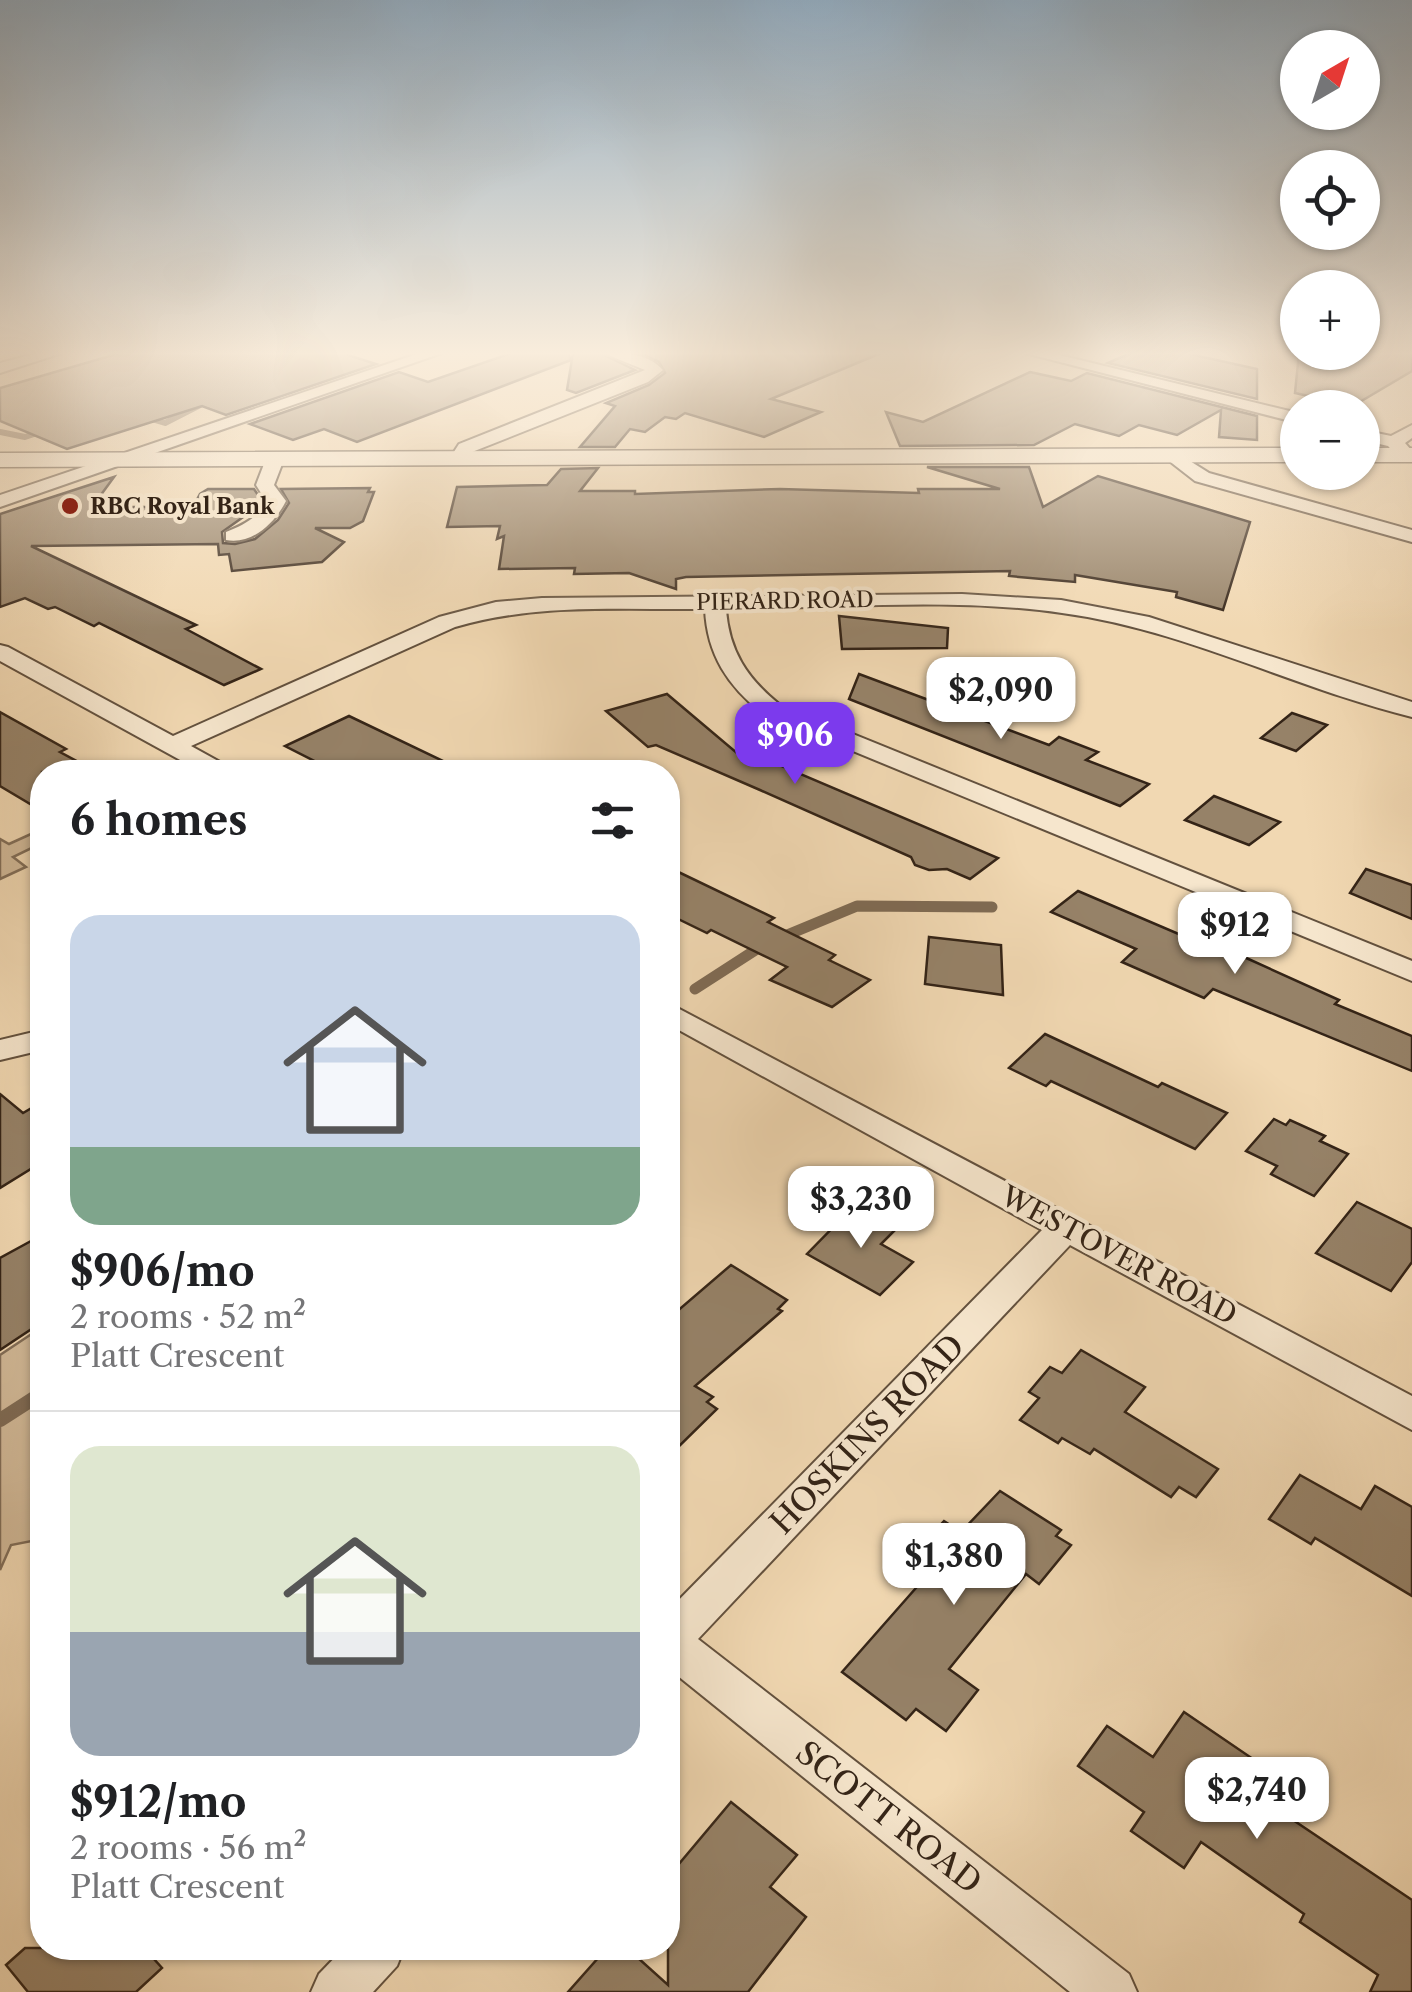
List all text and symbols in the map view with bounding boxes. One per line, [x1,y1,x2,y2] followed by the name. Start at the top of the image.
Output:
[1280,30,1380,130] north arrow
[1280,30,1380,490] map controls
[1280,150,1380,250] button: locate
[1280,270,1380,370] button: +
[1280,390,1380,490] button: −
[90,493,275,520] place label: RBC Royal Bank
[59,495,81,517] marker: RBC Royal Bank
[696,586,874,616] street label: PIERARD ROAD
[920,657,1082,742] pin: $2,090
[948,670,1054,709] text: $2,090
[736,702,854,787] pin: $906
[757,715,833,754] text: $906
[585,793,640,848] icon: filters
[70,794,248,846] text: 6 homes
[1176,892,1294,977] pin: $912
[1200,905,1270,944] text: $912
[265,980,445,1160] icon: home
[780,1166,942,1251] pin: $3,230
[994,1178,1243,1332] street label: WESTOVER ROAD
[810,1179,912,1218] text: $3,230
[70,1245,255,1297] text: $906/mo
[70,1297,306,1336] text: 2 rooms · 52 m²
[762,1326,972,1542] street label: HOSKINS ROAD
[70,1336,284,1375] text: Platt Crescent
[265,1511,445,1691] icon: home
[873,1523,1035,1608] pin: $1,380
[904,1536,1004,1575] text: $1,380
[789,1733,989,1901] street label: SCOTT ROAD
[1176,1757,1338,1842] pin: $2,740
[1207,1770,1307,1809] text: $2,740
[70,1776,246,1828] text: $912/mo
[70,1828,307,1867] text: 2 rooms · 56 m²
[70,1867,284,1906] text: Platt Crescent

